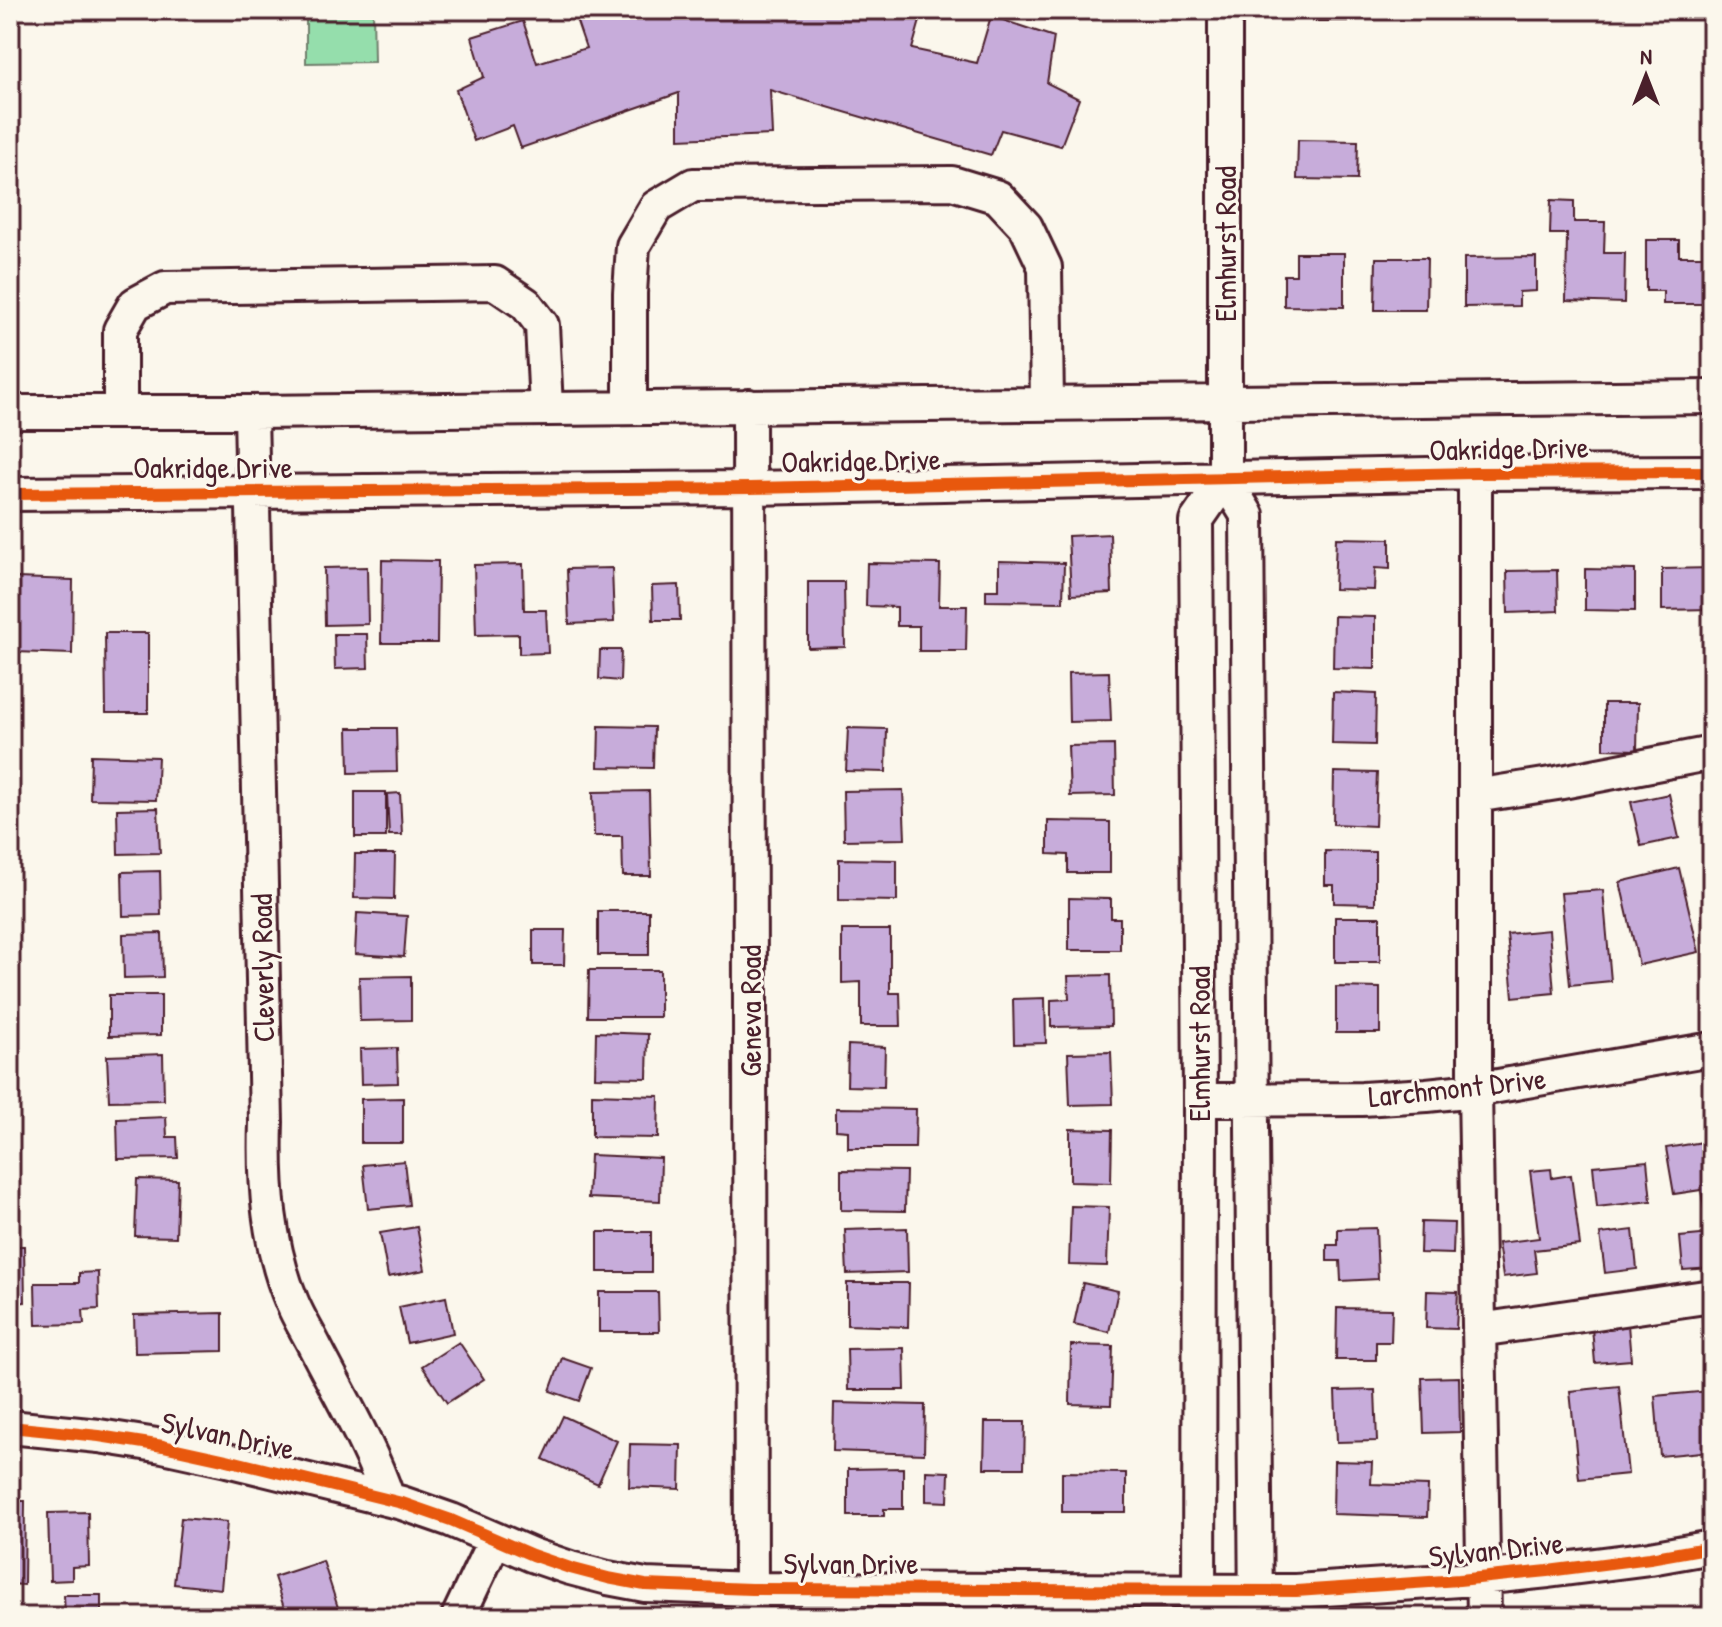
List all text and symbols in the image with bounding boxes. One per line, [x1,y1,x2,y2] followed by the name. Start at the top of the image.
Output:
[1606,36,1686,116] north arrow
[1640,41,1652,71] text: N
[1205,166,1245,322] street label: Elmhurst Road
[1429,427,1589,469] street label: Oakridge Drive
[781,439,941,481] street label: Oakridge Drive
[133,447,293,487] street label: Oakridge Drive
[241,893,283,1043] street label: Cleverly Road
[730,945,770,1077] street label: Geneva Road
[1179,966,1219,1122] street label: Elmhurst Road
[1366,1058,1548,1116] street label: Larchmont Drive
[158,1401,298,1469] street label: Sylvan Drive
[1427,1522,1565,1576] street label: Sylvan Drive
[783,1543,919,1583] street label: Sylvan Drive

